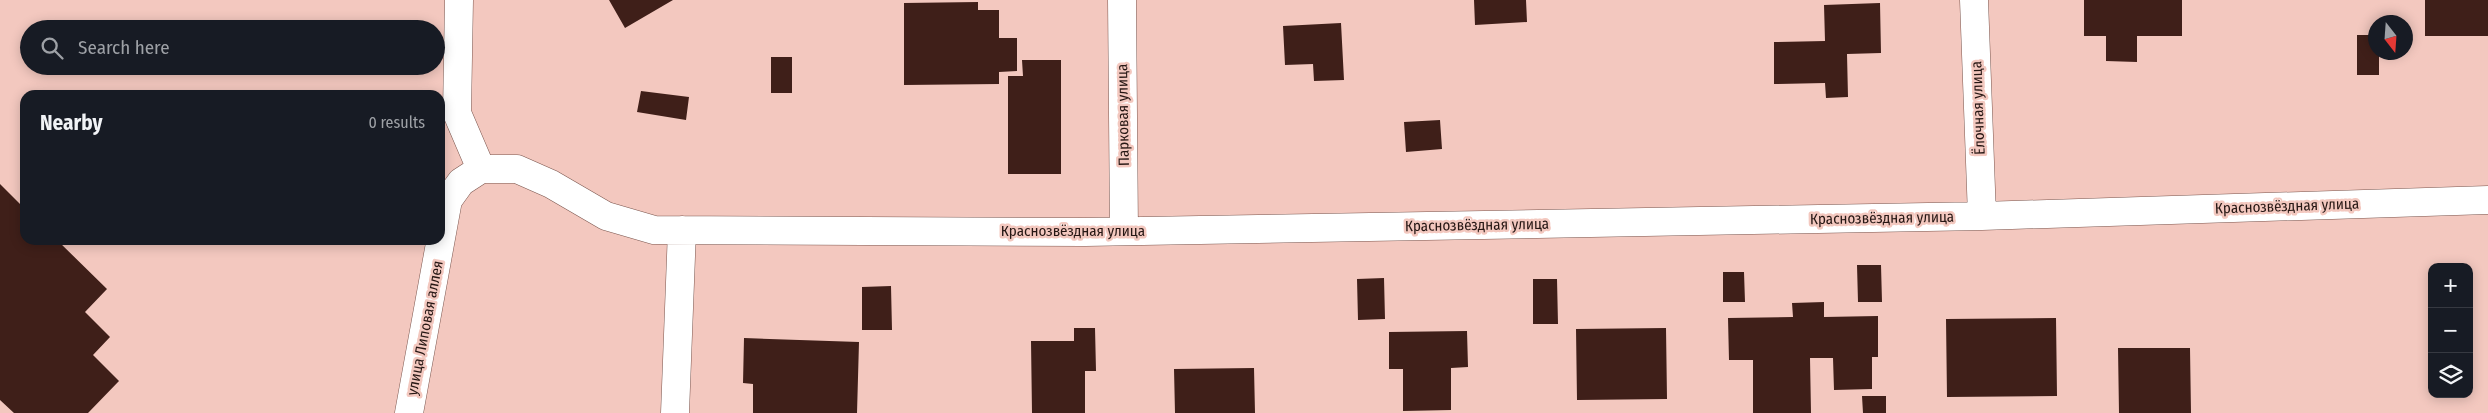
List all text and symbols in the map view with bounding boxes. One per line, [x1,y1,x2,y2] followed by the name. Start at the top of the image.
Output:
[2368,15,2413,60] north arrow
[20,20,445,75] search box
[38,34,66,62] icon: search
[78,36,170,59] text: Search here
[1967,61,1989,155] street label: Ёлочная улица
[1113,64,1133,166] street label: Парковая улица
[40,110,102,136] text: Nearby
[368,113,425,132] text: 0 results
[2215,194,2359,218] street label: Краснозвёздная улица
[1810,208,1954,228] street label: Краснозвёздная улица
[1405,215,1549,235] street label: Краснозвёздная улица
[1001,222,1145,240] street label: Краснозвёздная улица
[403,259,447,397] street label: улица Липовая аллея
[2428,263,2473,398] map controls
[2428,263,2473,308] button: +
[2428,308,2473,353] button: −
[2428,353,2473,398] button: layers

